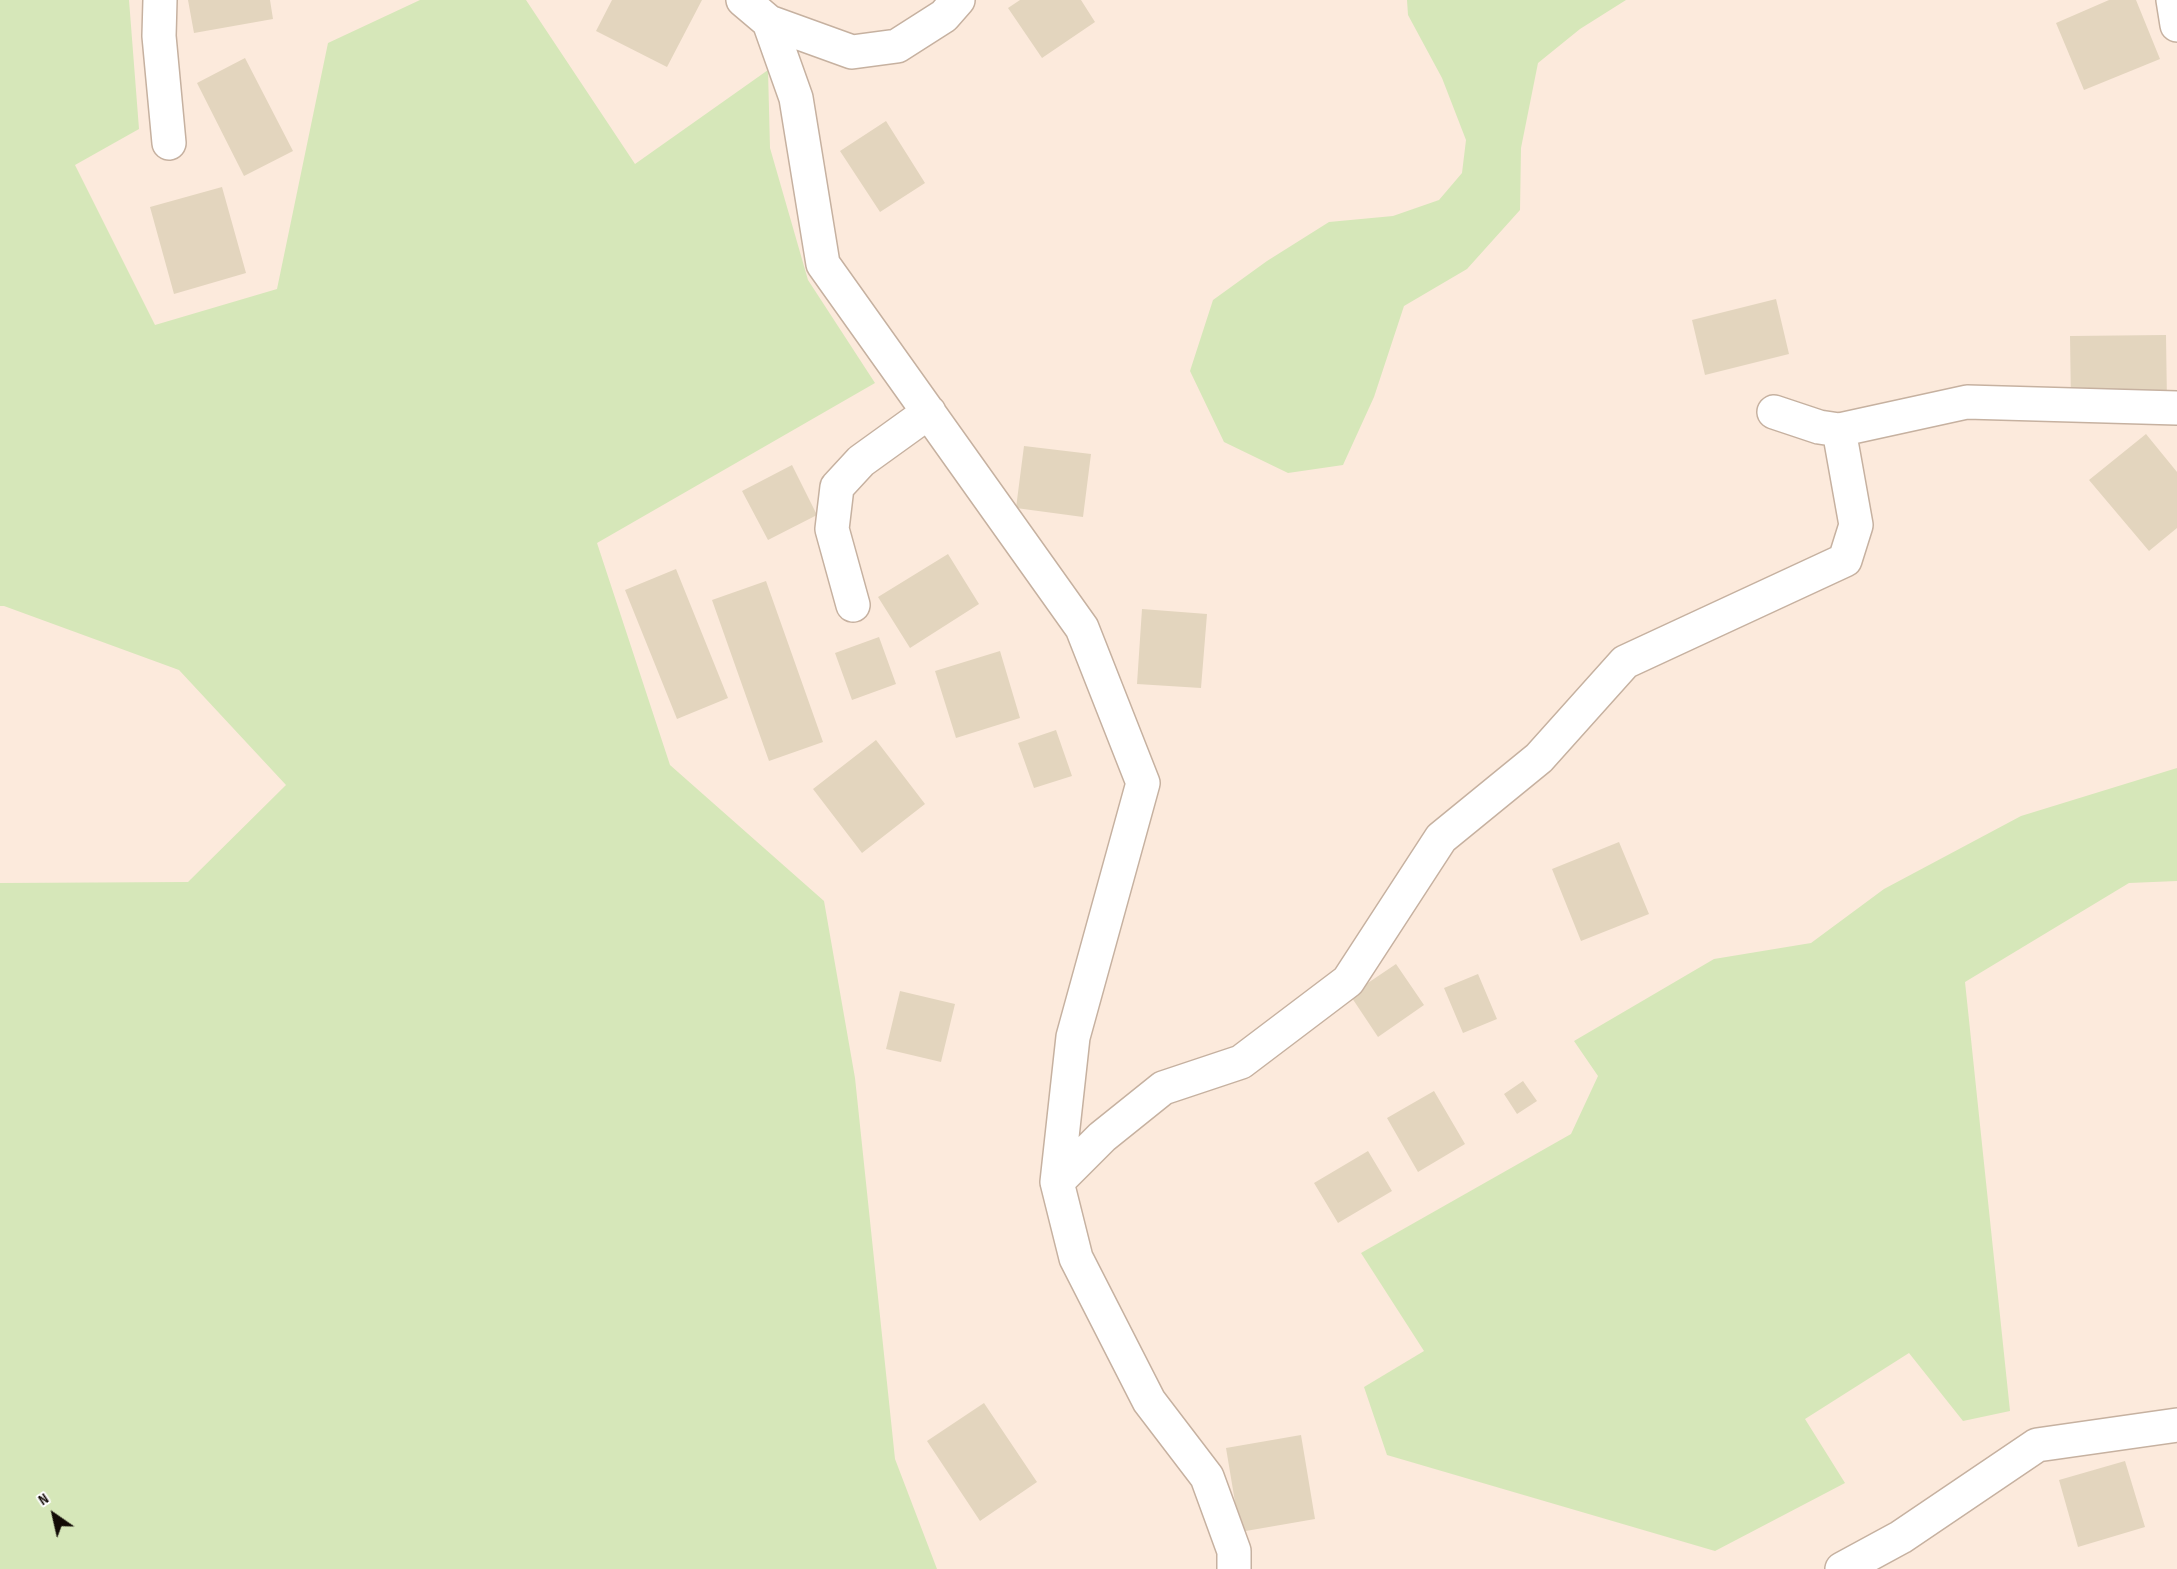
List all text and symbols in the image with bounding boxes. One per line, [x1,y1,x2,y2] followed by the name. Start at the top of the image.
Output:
[24,1485,84,1545] north arrow
[35,1489,53,1510] text: N

